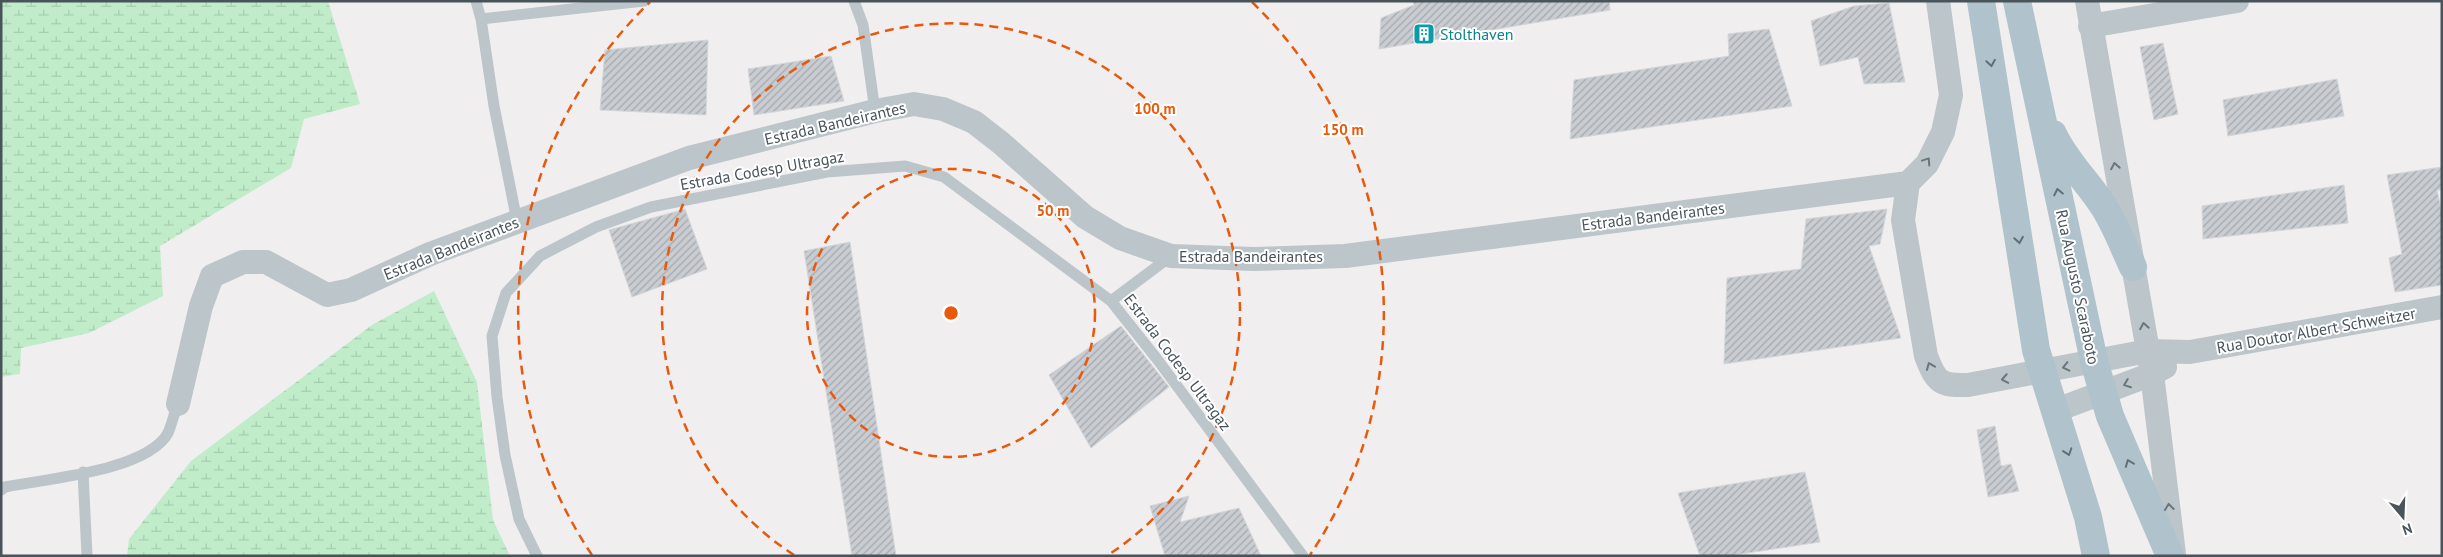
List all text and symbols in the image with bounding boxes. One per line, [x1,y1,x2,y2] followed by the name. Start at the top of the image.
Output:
[1412,22,1436,46] building icon: Stolthaven
[1440,24,1514,44] place label: Stolthaven
[1986,58,1996,67] one-way arrow
[762,97,908,149] street label: Estrada Bandeirantes
[1134,99,1176,118] text: 100 m
[1322,120,1364,139] text: 150 m
[678,146,846,194] street label: Estrada Codesp Ultragaz
[1921,157,1930,167] one-way arrow
[2111,162,2121,170] one-way arrow
[2053,188,2064,197] one-way arrow
[1580,197,1726,235] street label: Estrada Bandeirantes
[1037,201,1069,220] text: 50 m
[2052,208,2104,366] street label: Rua Augusto Scaraboto
[380,212,522,284] street label: Estrada Bandeirantes
[2013,237,2024,245] one-way arrow
[1179,246,1323,266] street label: Estrada Bandeirantes
[1120,290,1236,434] street label: Estrada Codesp Ultragaz
[2215,303,2418,357] street label: Rua Doutor Albert Schweitzer
[942,304,960,322] centre of rings
[2139,322,2149,330] one-way arrow
[2061,361,2070,372] one-way arrow
[1925,362,1935,370] one-way arrow
[2001,373,2010,383] one-way arrow
[2124,378,2132,388] one-way arrow
[2062,447,2072,456] one-way arrow
[2125,459,2136,468] one-way arrow
[2378,492,2428,542] north arrow
[2164,503,2175,511] one-way arrow
[2400,519,2415,539] text: N

